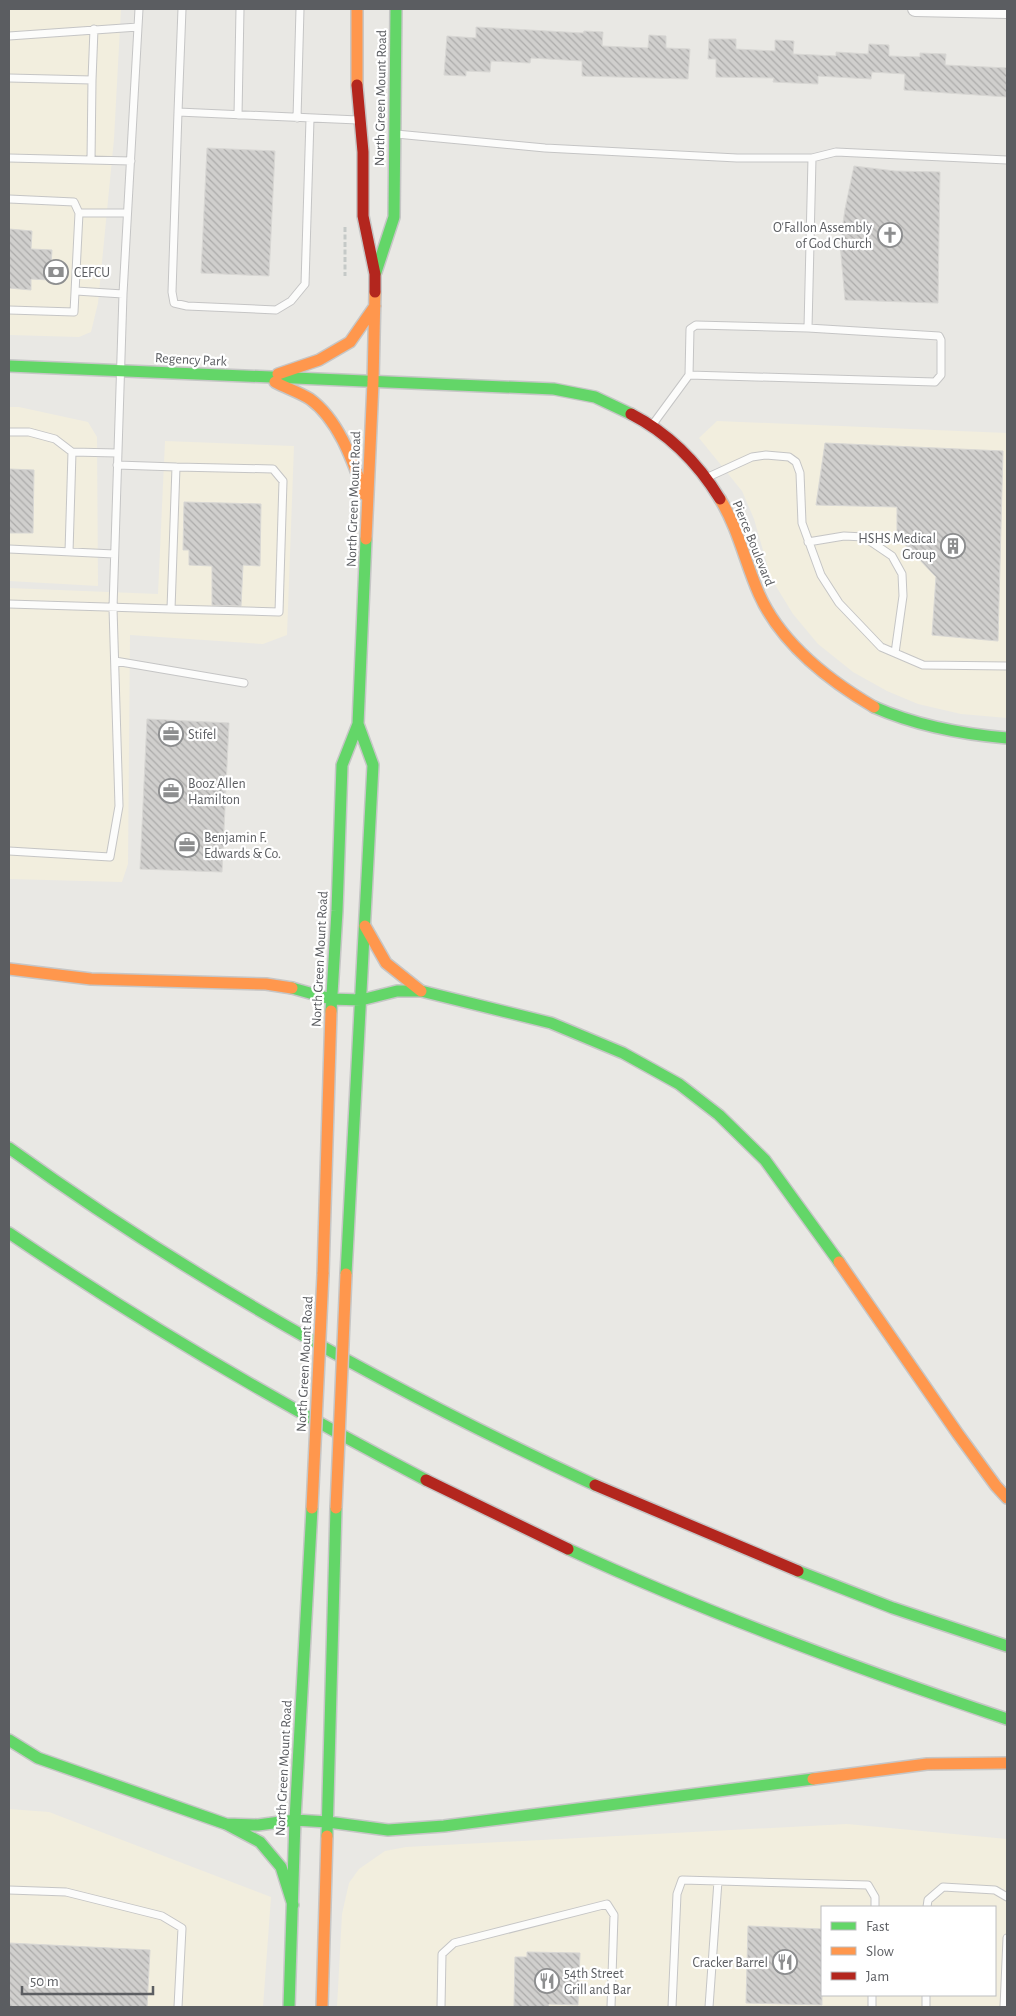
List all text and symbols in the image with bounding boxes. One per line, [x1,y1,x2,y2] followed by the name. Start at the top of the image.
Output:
[373,30,389,166] street label: North Green Mount Road
[773,221,872,251] place label: O'Fallon Assembly of God Church
[877,222,903,248] church icon: O'Fallon Assembly of God Church
[43,259,69,285] bank icon: CEFCU
[74,266,110,280] place label: CEFCU
[155,351,228,369] street label: Regency Park
[345,431,363,567] street label: North Green Mount Road
[730,499,777,588] street label: Pierce Boulevard
[858,532,936,562] place label: HSHS Medical Group
[940,533,966,559] building icon: HSHS Medical Group
[158,721,184,747] office icon: Stifel
[188,728,216,742] place label: Stifel
[188,777,246,807] place label: Booz Allen Hamilton
[158,778,184,804] office icon: Booz Allen Hamilton
[204,831,281,861] place label: Benjamin F. Edwards & Co.
[174,832,200,858] office icon: Benjamin F. Edwards & Co.
[309,891,331,1027] street label: North Green Mount Road
[294,1296,316,1432] street label: North Green Mount Road
[273,1700,295,1836] street label: North Green Mount Road
[821,1906,996,1996] legend
[866,1919,890,1934] text: Fast
[866,1944,894,1959] text: Slow
[772,1949,798,1975] restaurant icon: Cracker Barrel
[693,1956,768,1970] place label: Cracker Barrel
[22,1964,154,1996] scale bar
[564,1967,631,1997] place label: 54th Street Grill and Bar
[534,1968,560,1994] restaurant icon: 54th Street Grill and Bar
[866,1969,889,1984] text: Jam
[30,1974,59,1989] text: 50 m

